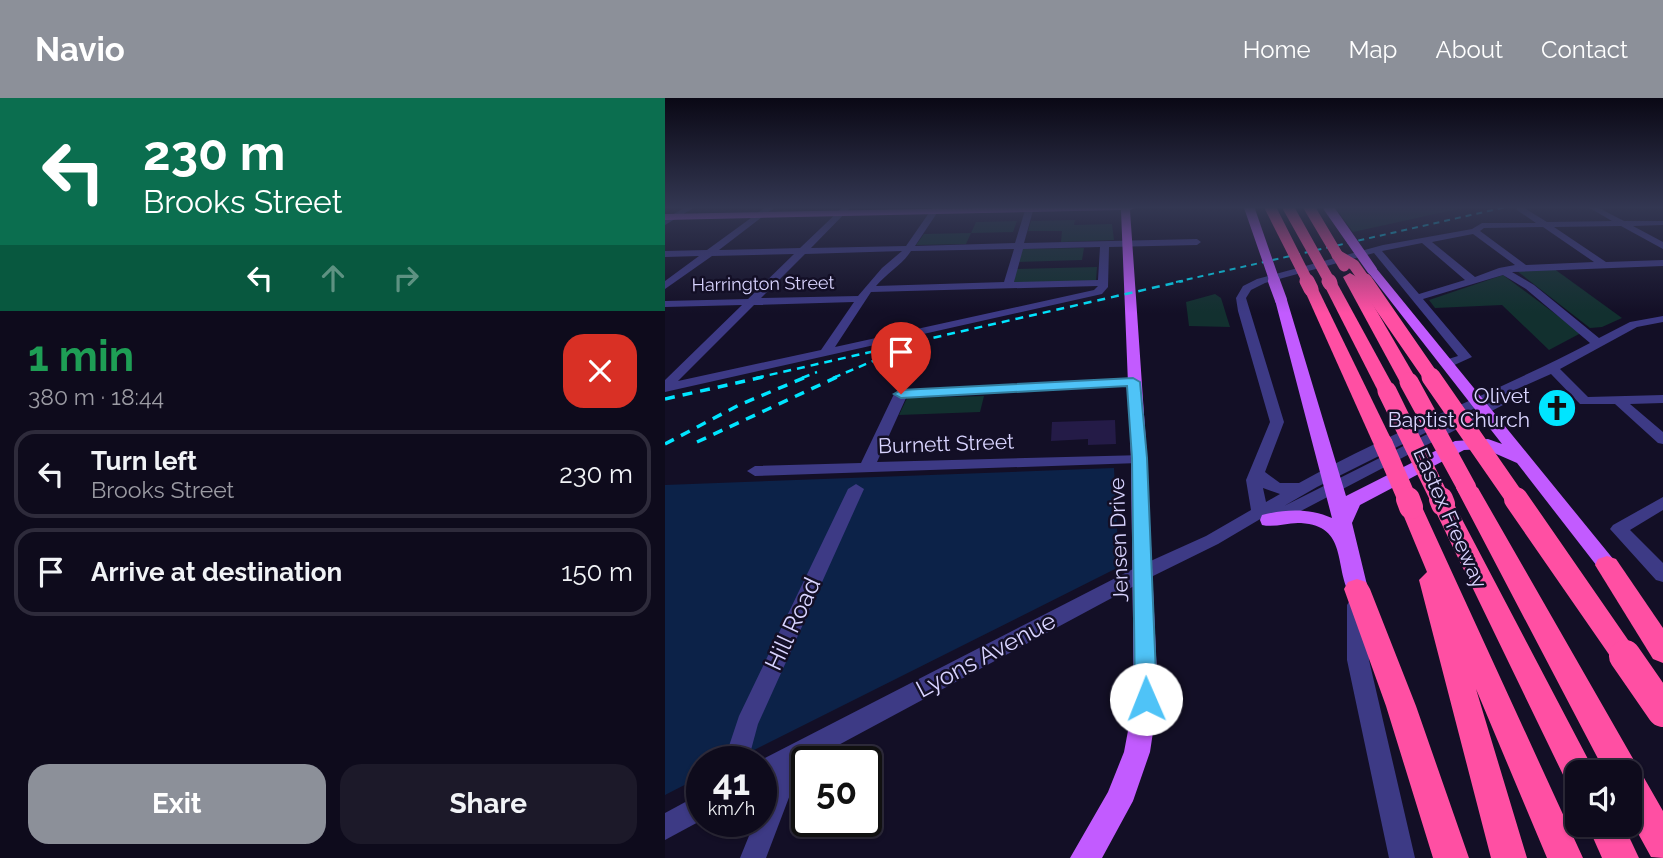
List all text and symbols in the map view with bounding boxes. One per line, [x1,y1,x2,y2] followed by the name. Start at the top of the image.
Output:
[35,30,125,69] text: Navio
[1243,35,1311,64] text: Home
[1349,35,1397,64] text: Map
[1435,35,1503,64] text: About
[1541,35,1628,64] text: Contact
[143,124,285,181] text: 230 m
[28,126,119,217] icon: left
[143,183,342,220] text: Brooks Street
[241,259,279,297] icon: left
[314,259,352,297] icon: ahead
[387,259,425,297] icon: right
[691,272,835,295] street label: Harrington Street
[871,322,931,394] pin
[28,332,134,381] text: 1 min
[882,333,920,371] icon: arrive
[563,334,637,408] button: close
[28,383,164,410] text: 380 m · 18:44
[1388,383,1530,432] place label: Olivet Baptist Church
[1536,387,1578,429] church icon: Olivet Baptist Church
[878,429,1014,458] street label: Burnett Street
[1408,444,1493,592] street label: Eastex Freeway
[91,446,197,476] text: Turn left
[32,455,70,493] icon: left
[559,459,633,489] text: 230 m
[91,476,234,503] text: Brooks Street
[1104,477,1133,603] street label: Jensen Drive
[32,553,70,591] icon: arrive
[91,557,342,587] text: Arrive at destination
[561,557,633,587] text: 150 m
[758,573,827,675] street label: Hill Road
[911,606,1061,704] street label: Lyons Avenue
[1109,662,1183,736] position arrow
[791,746,882,837] speed limit sign: 50
[1565,760,1642,837] map controls
[1565,760,1642,837] button: sound
[713,762,750,803] text: 41
[28,764,326,844] button: Exit
[340,764,637,844] button: Share
[708,798,755,819] text: km/h

